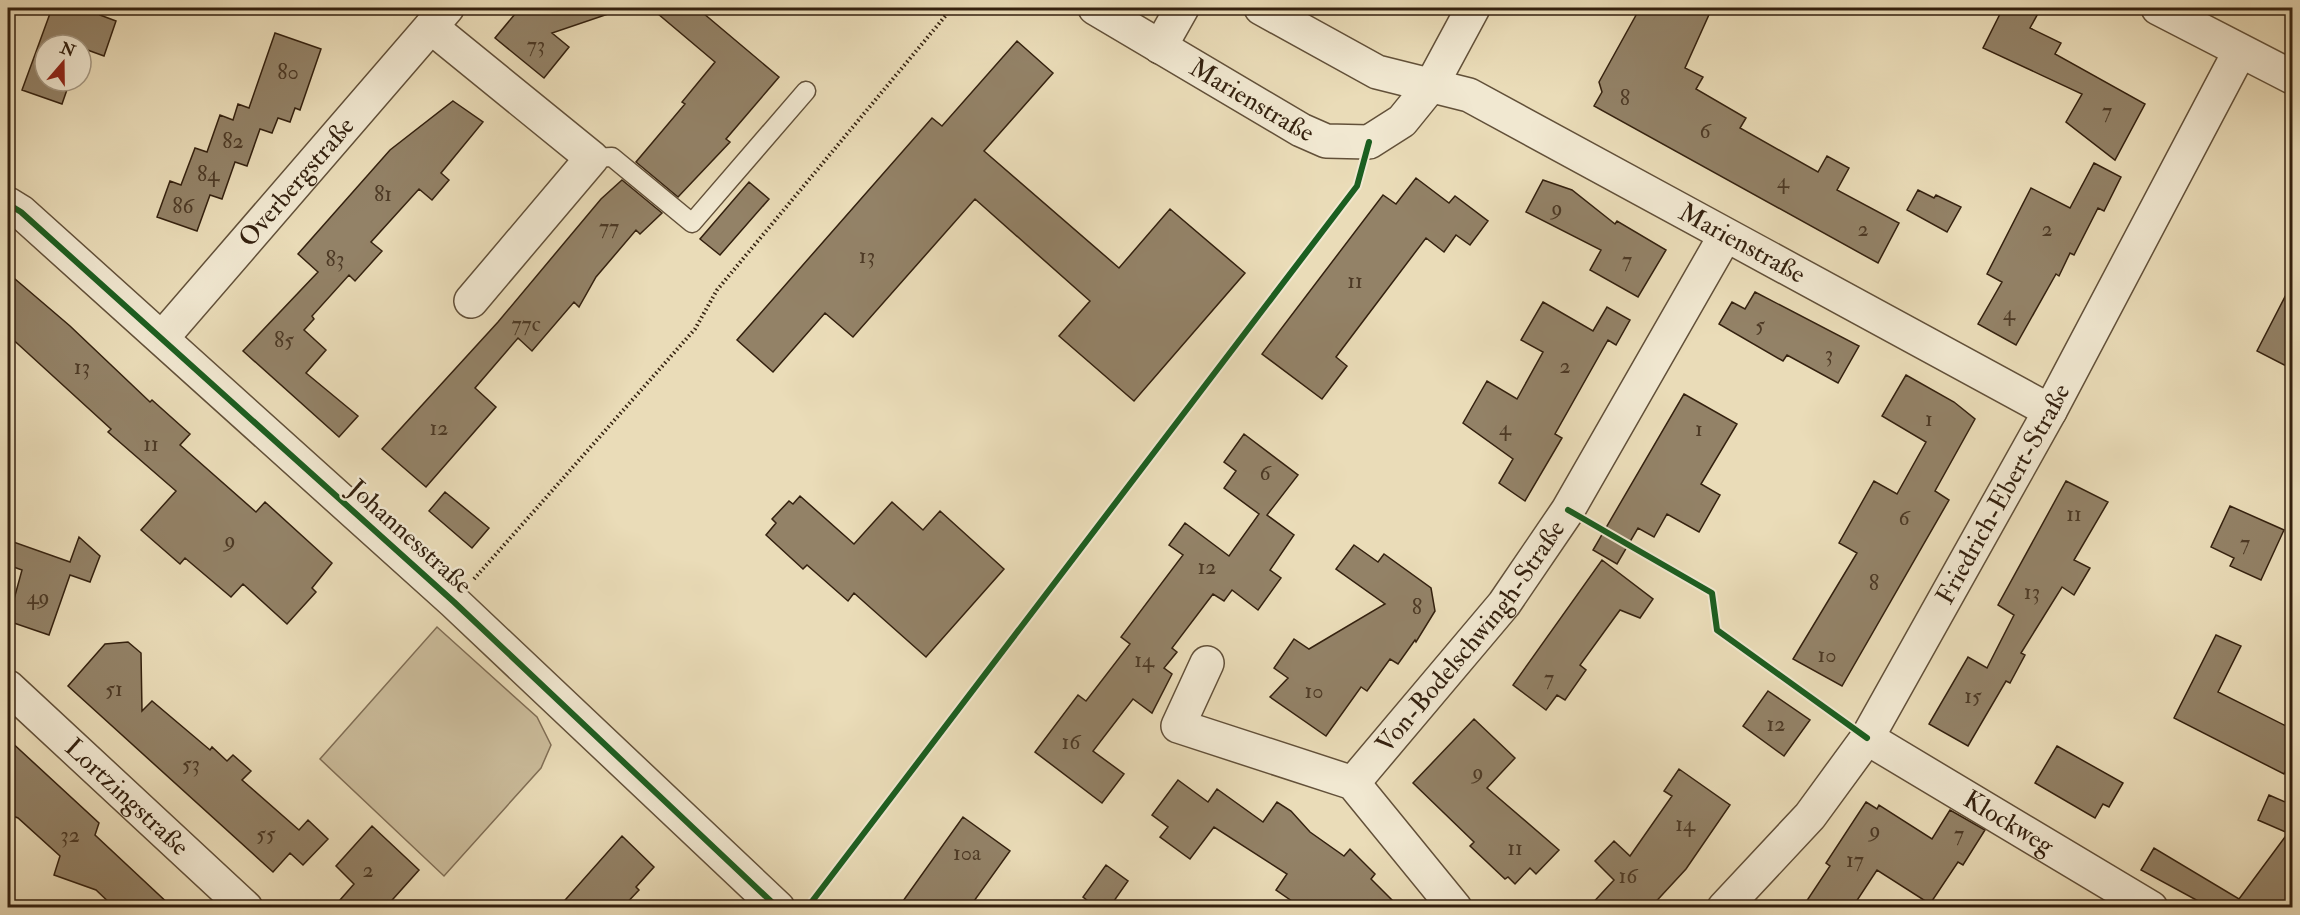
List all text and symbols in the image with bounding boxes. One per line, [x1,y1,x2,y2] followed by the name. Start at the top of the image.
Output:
[527,31,545,59] house number: 73
[33,33,93,93] north arrow
[57,38,79,62] text: N
[1184,52,1319,150] street label: Marienstraße
[277,58,299,86] house number: 80
[1620,84,1630,112] house number: 8
[2102,97,2112,125] house number: 7
[232,110,362,254] street label: Overbergstraße
[1699,117,1712,145] house number: 6
[222,127,244,155] house number: 82
[197,160,220,188] house number: 84
[1777,167,1790,195] house number: 4
[374,180,392,208] house number: 81
[172,192,196,220] house number: 86
[1549,194,1563,222] house number: 9
[1673,196,1811,291] street label: Marienstraße
[599,213,619,241] house number: 77
[1857,215,1869,243] house number: 2
[2041,215,2053,243] house number: 2
[859,242,875,270] house number: 13
[326,245,344,273] house number: 83
[1622,246,1632,274] house number: 7
[1347,267,1363,295] house number: 11
[2003,299,2016,327] house number: 4
[511,310,541,338] house number: 77c
[1755,311,1765,339] house number: 5
[274,326,294,354] house number: 85
[1825,340,1833,368] house number: 3
[1559,352,1571,380] house number: 2
[74,353,90,381] house number: 13
[1929,378,2077,610] street label: Friedrich-Ebert-Straße
[1925,405,1933,433] house number: 1
[429,414,449,442] house number: 12
[1499,414,1512,442] house number: 4
[1695,415,1703,443] house number: 1
[143,430,159,458] house number: 11
[1259,459,1272,487] house number: 6
[341,472,479,601] street label: Johannesstraße
[2066,500,2082,528] house number: 11
[1898,504,1911,532] house number: 6
[1369,514,1572,760] street label: Von-Bodelschwingh-Straße
[222,526,236,554] house number: 9
[2240,529,2250,557] house number: 7
[1197,553,1217,581] house number: 12
[1869,569,1879,597] house number: 8
[2024,578,2040,606] house number: 13
[26,583,50,611] house number: 49
[1412,593,1422,621] house number: 8
[1817,641,1837,669] house number: 10
[1134,646,1155,674] house number: 14
[1544,664,1554,692] house number: 7
[105,675,123,703] house number: 51
[1304,677,1324,705] house number: 10
[1964,682,1982,710] house number: 15
[1766,710,1786,738] house number: 12
[1062,728,1082,756] house number: 16
[58,732,196,863] street label: Lortzingstraße
[182,750,200,778] house number: 53
[1470,758,1484,786] house number: 9
[1958,783,2061,863] street label: Klockweg
[1675,810,1696,838] house number: 14
[1867,816,1881,844] house number: 9
[256,820,276,848] house number: 55
[1954,820,1964,848] house number: 7
[60,821,80,849] house number: 32
[1507,834,1523,862] house number: 11
[953,839,982,867] house number: 10a
[1846,846,1864,874] house number: 17
[362,856,374,884] house number: 2
[1619,862,1639,890] house number: 16

